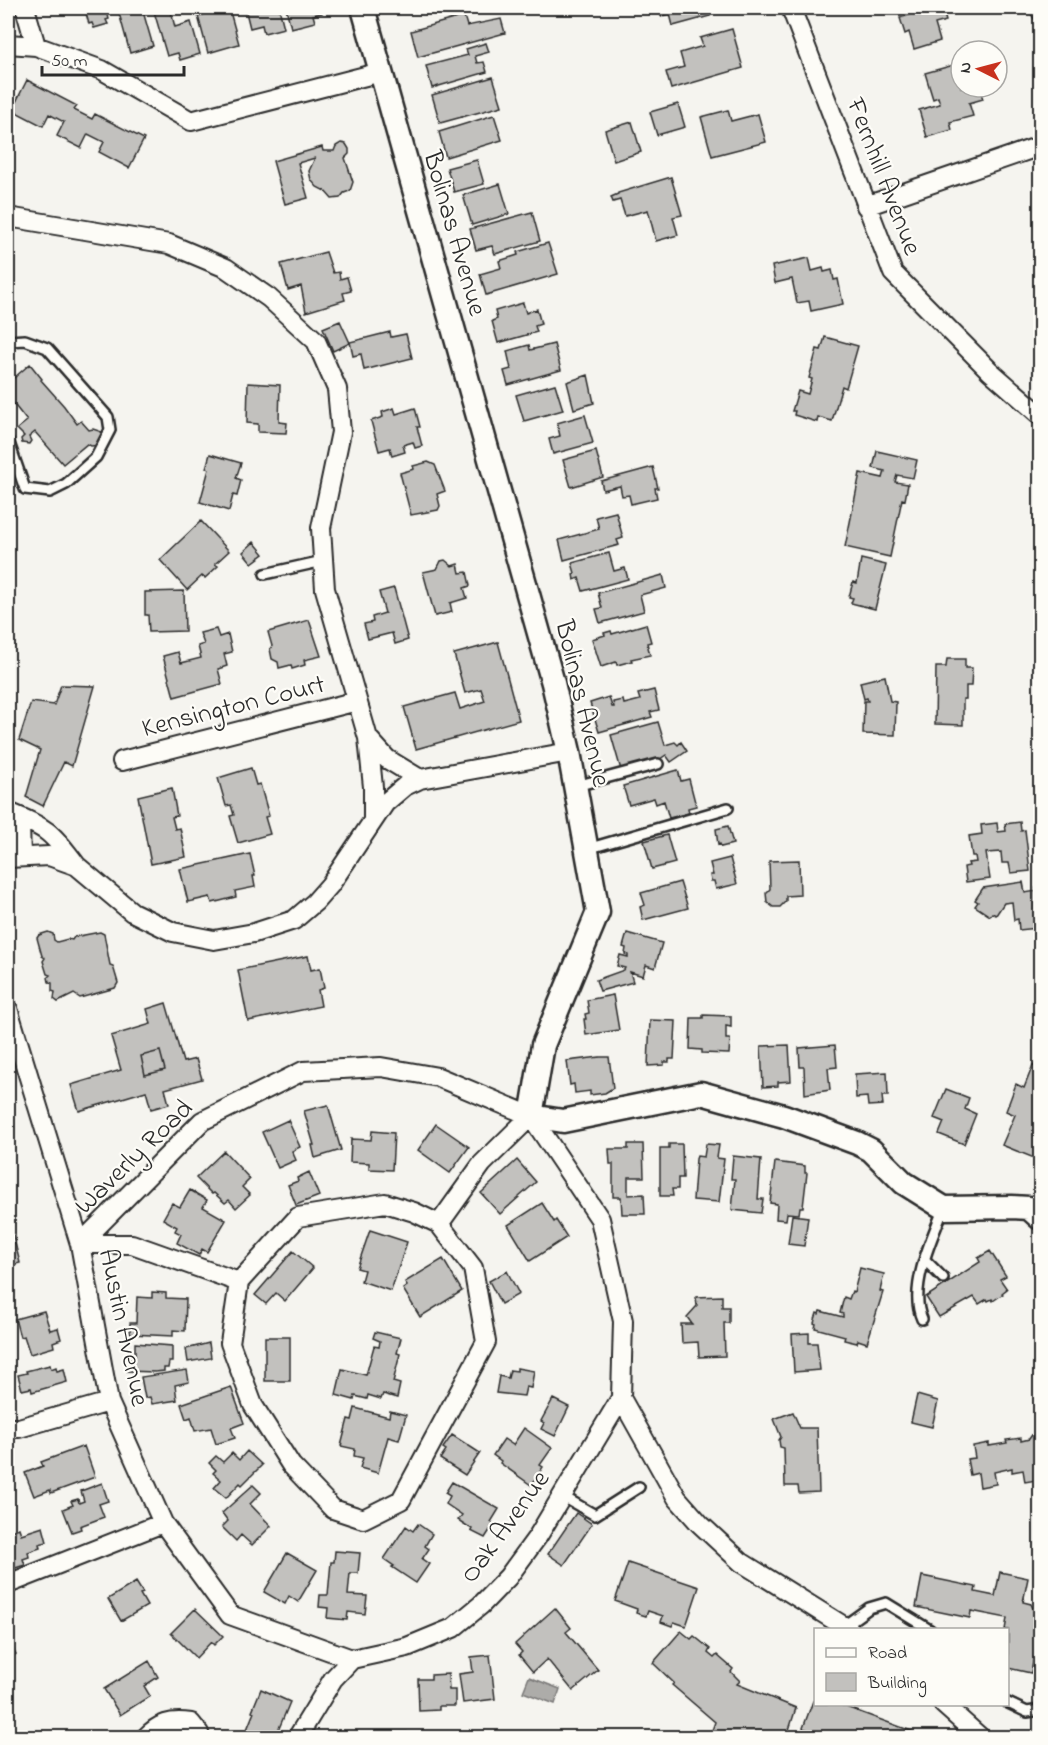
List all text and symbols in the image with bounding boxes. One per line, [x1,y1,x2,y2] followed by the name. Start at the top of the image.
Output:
[42,39,184,77] scale bar
[949,39,1009,99] north arrow
[51,49,88,75] text: 50 m
[954,61,979,74] text: N
[834,92,931,262] street label: Fernhill Avenue
[411,146,496,322] street label: Bolinas Avenue
[543,615,620,792] street label: Bolinas Avenue
[138,666,329,749] street label: Kensington Court
[66,1091,203,1225] street label: Waverly Road
[87,1245,158,1411] street label: Austin Avenue
[452,1462,561,1592] street label: Oak Avenue
[814,1628,1009,1706] legend
[868,1641,907,1667] text: Road
[867,1671,927,1698] text: Building

